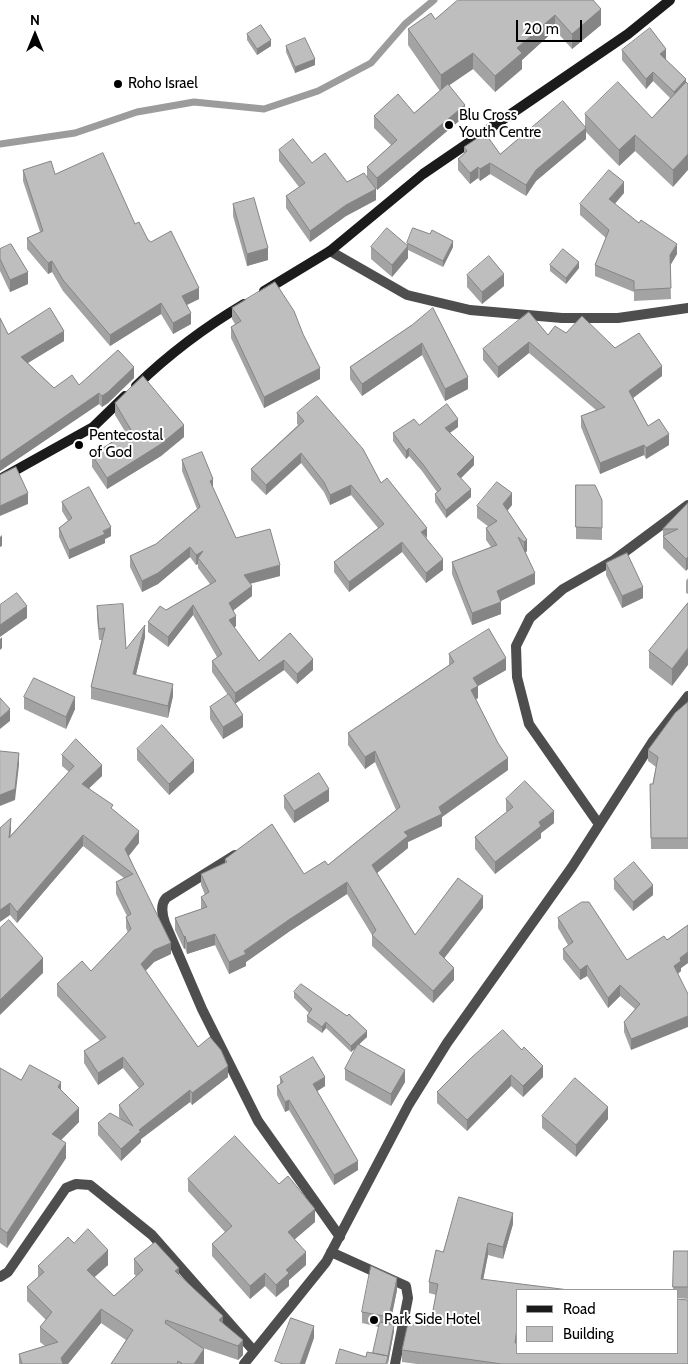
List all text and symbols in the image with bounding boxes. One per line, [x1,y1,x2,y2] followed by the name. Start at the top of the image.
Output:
[10,10,60,60] north arrow
[518,10,584,42] scale bar
[30,11,40,29] text: N
[524,20,559,38] text: 20 m
[128,75,198,93] place label: Roho Israel
[112,78,124,90] marker: Roho Israel
[459,107,541,142] place label: Blu Cross Youth Centre
[443,119,455,131] marker: Blu Cross Youth Centre
[89,427,163,462] place label: Pentecostal of God
[73,439,85,451] marker: Pentecostal of God
[516,1289,678,1354] legend
[563,1300,596,1318] text: Road
[384,1311,480,1329] place label: Park Side Hotel
[368,1314,380,1326] marker: Park Side Hotel
[563,1325,614,1343] text: Building

